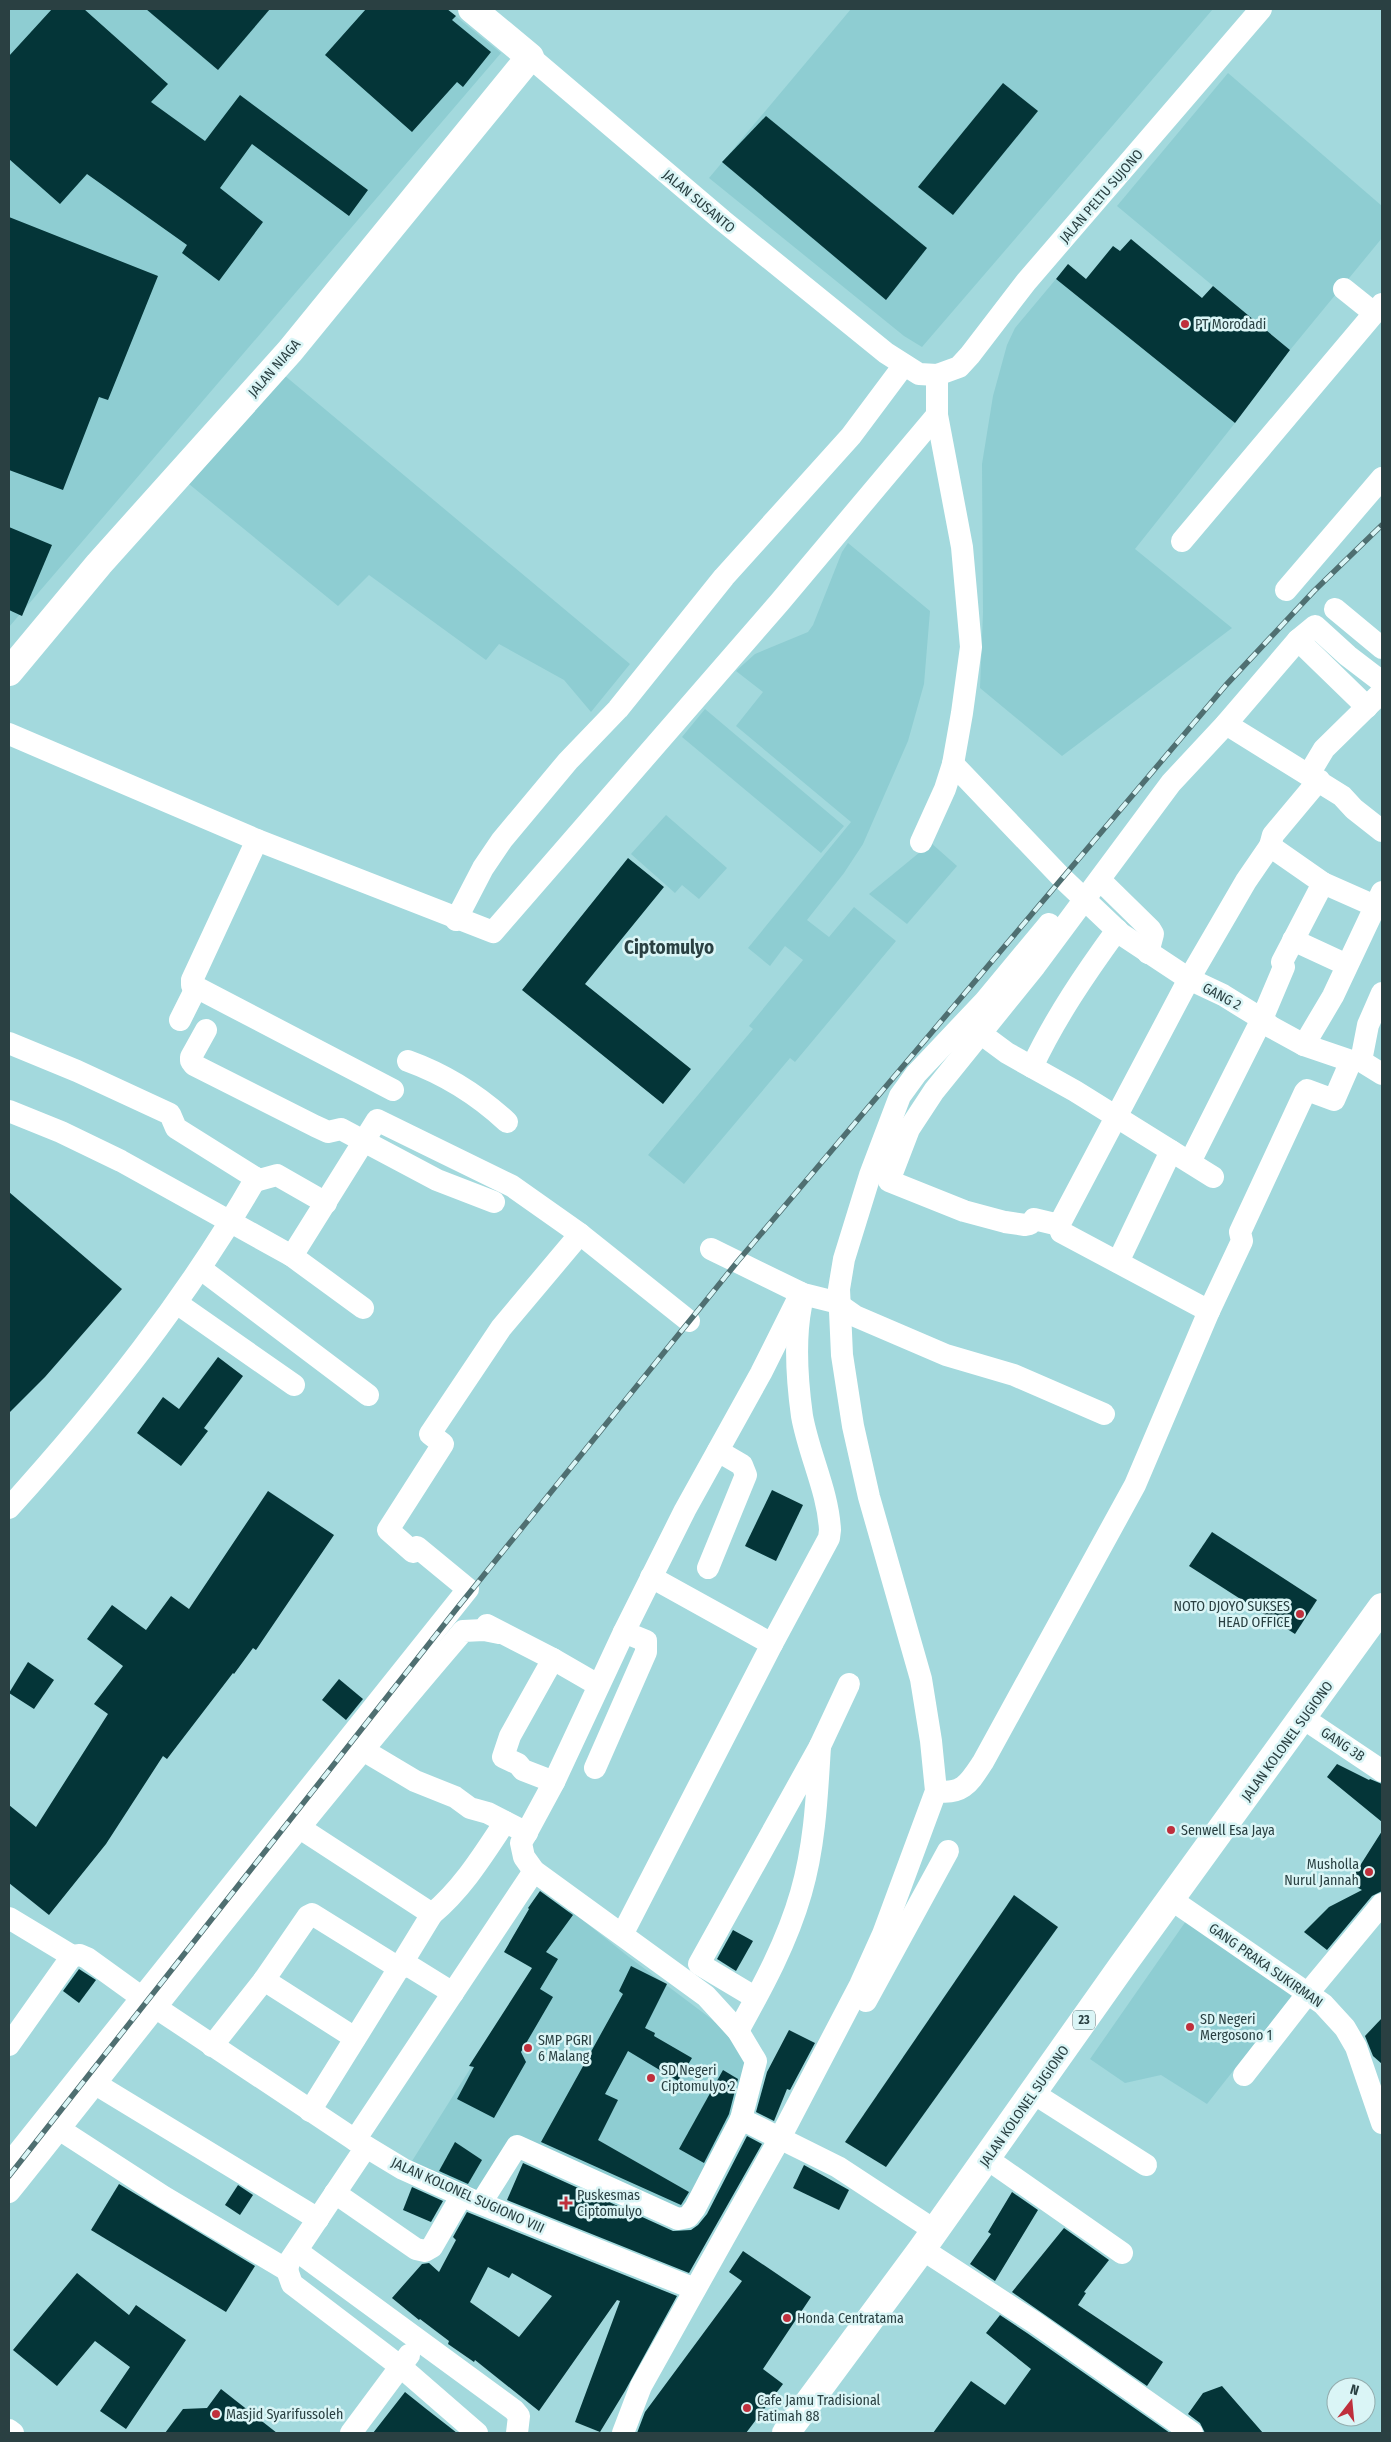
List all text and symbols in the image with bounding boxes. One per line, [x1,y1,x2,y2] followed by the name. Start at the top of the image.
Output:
[1056,146,1147,247] street label: JALAN PELTU SUJONO
[659,166,738,237] street label: JALAN SUSANTO
[1195,316,1266,333] place label: PT Morodadi
[1179,318,1191,330] marker: PT Morodadi
[245,335,305,401] street label: JALAN NIAGA
[624,936,714,959] district label: Ciptomulyo
[1200,979,1244,1014] street label: GANG 2
[1174,1598,1290,1631] place label: NOTO DJOYO SUKSES HEAD OFFICE
[1294,1608,1306,1620] marker: NOTO DJOYO SUKSES HEAD OFFICE
[1238,1678,1337,1805] street label: JALAN KOLONEL SUGIONO
[1318,1724,1368,1765] street label: GANG 3B
[1181,1822,1275,1839] place label: Senwell Esa Jaya
[1165,1824,1177,1836] marker: Senwell Esa Jaya
[1284,1856,1359,1889] place label: Musholla Nurul Jannah
[1363,1866,1375,1878] marker: Musholla Nurul Jannah
[1205,1920,1326,2011] street label: GANG PRAKA SUKIRMAN
[1073,2010,1095,2030] road number: 23
[1200,2011,1272,2044] place label: SD Negeri Mergosono 1
[1184,2021,1196,2033] marker: SD Negeri Mergosono 1
[538,2032,592,2065] place label: SMP PGRI 6 Malang
[522,2042,534,2054] marker: SMP PGRI 6 Malang
[976,2042,1073,2170] street label: JALAN KOLONEL SUGIONO
[661,2062,735,2095] place label: SD Negeri Ciptomulyo 2
[645,2072,657,2084] marker: SD Negeri Ciptomulyo 2
[389,2154,547,2237] street label: JALAN KOLONEL SUGIONO VIII
[577,2187,642,2220] place label: Puskesmas Ciptomulyo
[559,2196,573,2210] marker: Puskesmas Ciptomulyo
[797,2310,904,2327] place label: Honda Centratama
[781,2312,793,2324] marker: Honda Centratama
[1326,2377,1376,2427] north arrow
[1348,2381,1361,2399] text: N
[757,2392,881,2425] place label: Cafe Jamu Tradisional Fatimah 88
[741,2402,753,2414] marker: Cafe Jamu Tradisional Fatimah 88
[226,2406,343,2423] place label: Masjid Syarifussoleh
[210,2408,222,2420] marker: Masjid Syarifussoleh

